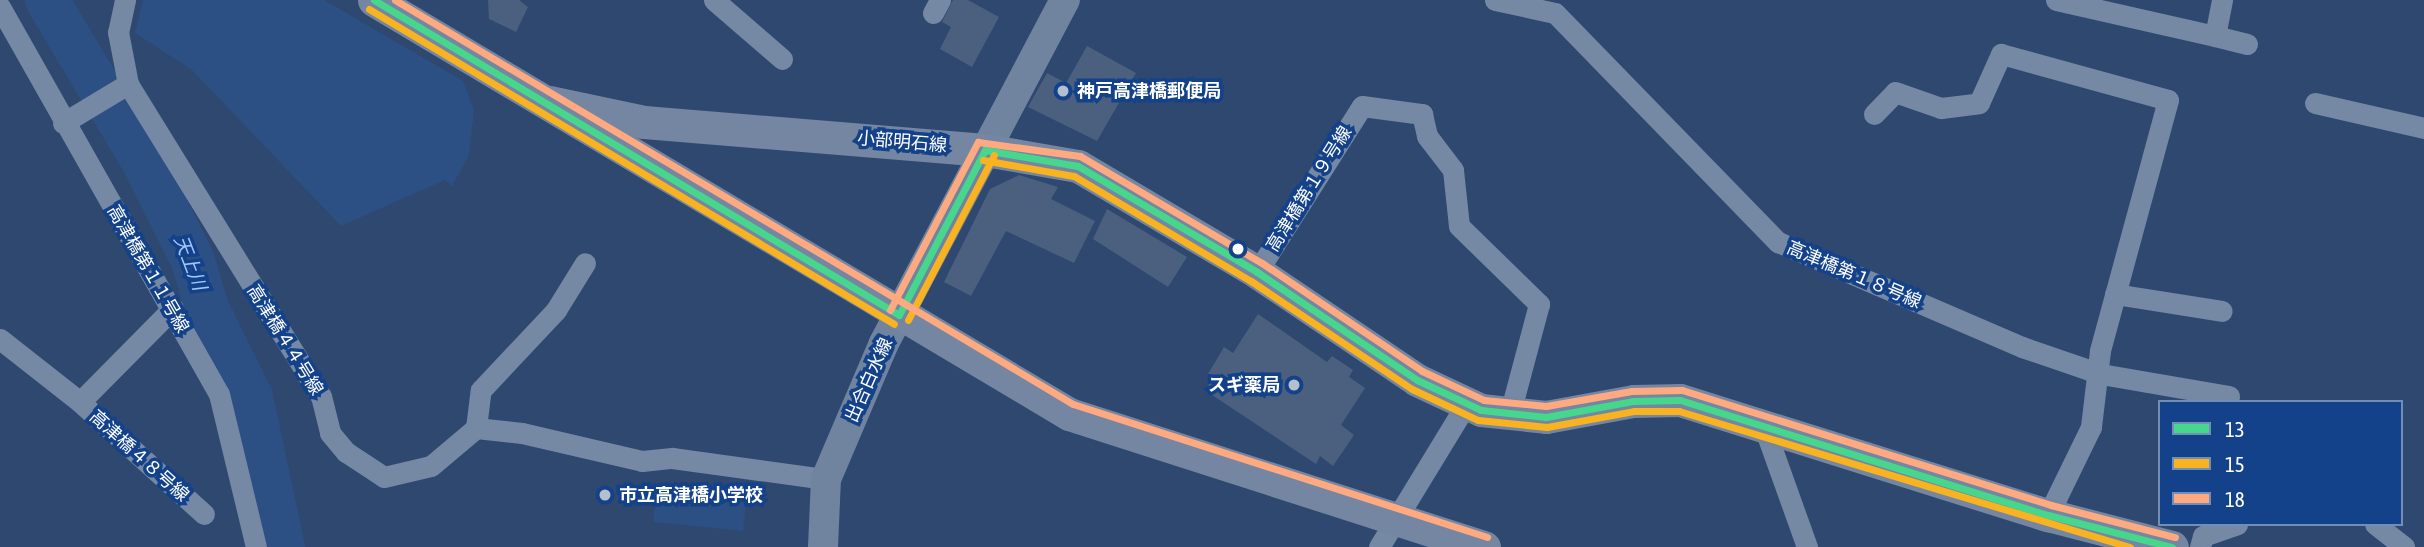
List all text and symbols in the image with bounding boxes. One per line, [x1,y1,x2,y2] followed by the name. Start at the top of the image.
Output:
[1077,80,1221,102] place label: 神戸高津橋郵便局
[1055,83,1071,99] marker: 神戸高津橋郵便局
[1262,122,1356,256] street label: 高津橋第１９号線
[856,127,948,157] street label: 小部明石線
[103,201,193,337] street label: 高津橋第１１号線
[169,232,211,294] water label: 天上川
[1784,237,1924,313] street label: 高津橋第１８号線
[1231,242,1245,256] unlabelled marker
[242,281,328,399] street label: 高津橋４４号線
[841,334,897,426] street label: 出合白水線
[1208,374,1280,396] place label: スギ薬局
[1286,377,1302,393] marker: スギ薬局
[2158,400,2403,526] legend
[85,406,193,506] street label: 高津橋４８号線
[2225,417,2245,441] text: 13
[2225,452,2245,476] text: 15
[619,484,763,506] place label: 市立高津橋小学校
[597,487,613,503] marker: 市立高津橋小学校
[2225,487,2245,511] text: 18

